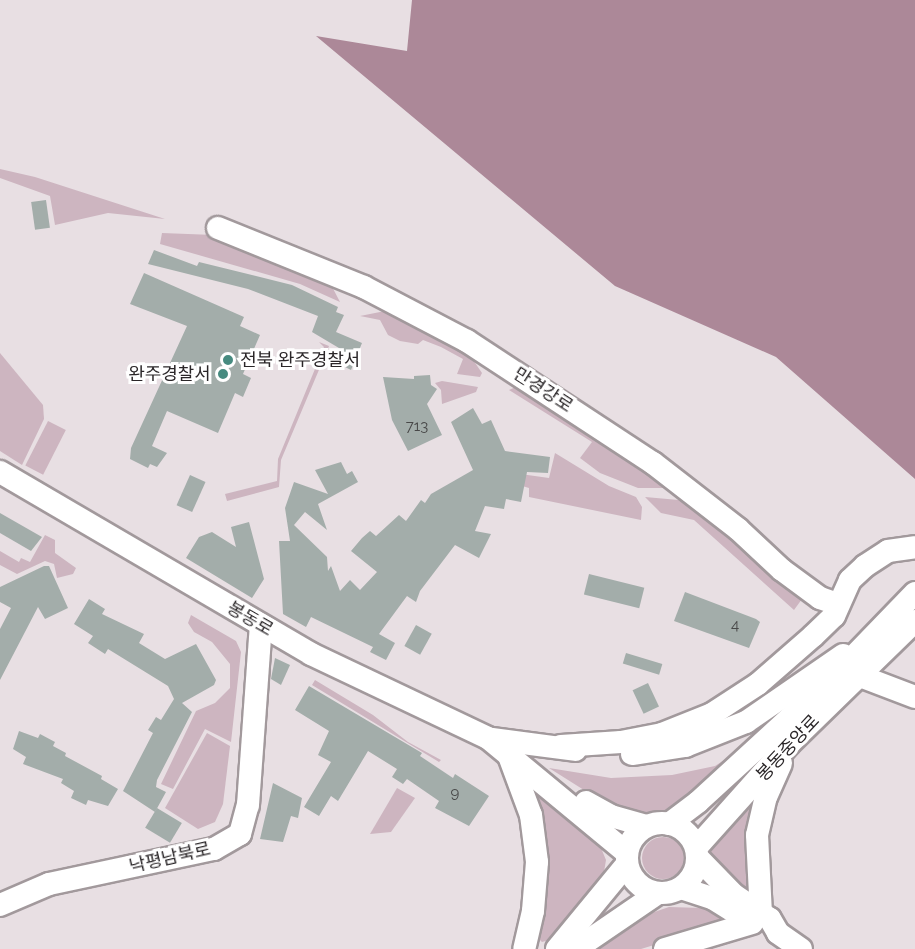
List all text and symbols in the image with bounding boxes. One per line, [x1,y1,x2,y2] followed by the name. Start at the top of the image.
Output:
[240,349,361,371] place label: 전북 완주경찰서
[221,353,235,367] marker: 전북 완주경찰서
[128,363,211,385] place label: 완주경찰서
[509,363,577,417] street label: 만경강로
[216,367,230,381] marker: 완주경찰서
[406,418,428,436] house number: 713
[223,597,277,641] street label: 봉동로
[731,617,739,635] house number: 4
[752,710,824,786] street label: 봉동중앙로
[451,785,459,803] house number: 9
[127,838,213,878] street label: 낙평남북로

